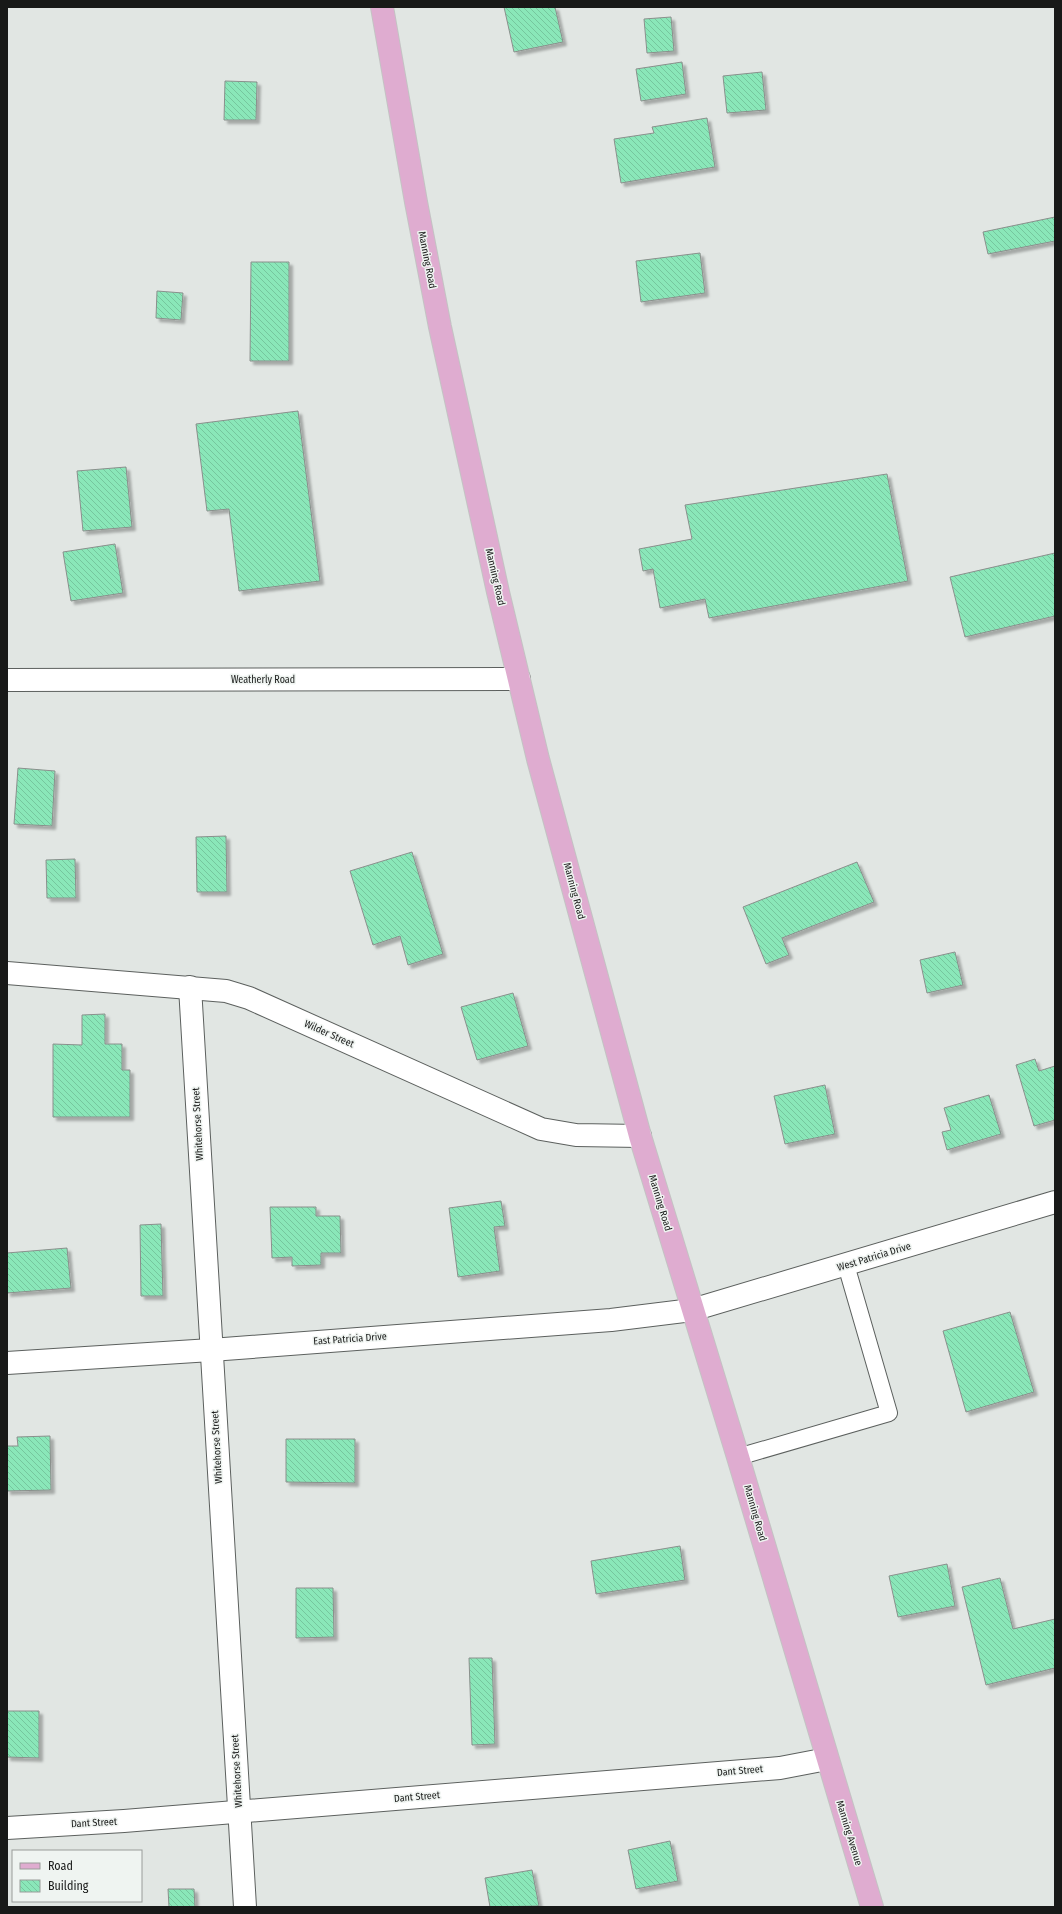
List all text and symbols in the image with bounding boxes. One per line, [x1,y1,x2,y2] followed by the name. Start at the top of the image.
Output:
[416,230,438,290] street label: Manning Road
[483,547,507,607] street label: Manning Road
[231,674,295,686] street label: Weatherly Road
[561,861,587,921] street label: Manning Road
[302,1018,356,1051] street label: Wilder Street
[190,1086,206,1161] street label: Whitehorse Street
[646,1173,674,1233] street label: Manning Road
[836,1240,912,1274] street label: West Patricia Drive
[313,1330,387,1348] street label: East Patricia Drive
[209,1409,225,1484] street label: Whitehorse Street
[741,1483,769,1543] street label: Manning Road
[229,1733,245,1808] street label: Whitehorse Street
[717,1763,764,1779] street label: Dant Street
[394,1789,441,1805] street label: Dant Street
[833,1799,865,1867] street label: Manning Avenue
[71,1816,118,1830] street label: Dant Street
[12,1850,142,1902] legend
[48,1859,73,1873] text: Road
[48,1879,89,1893] text: Building

